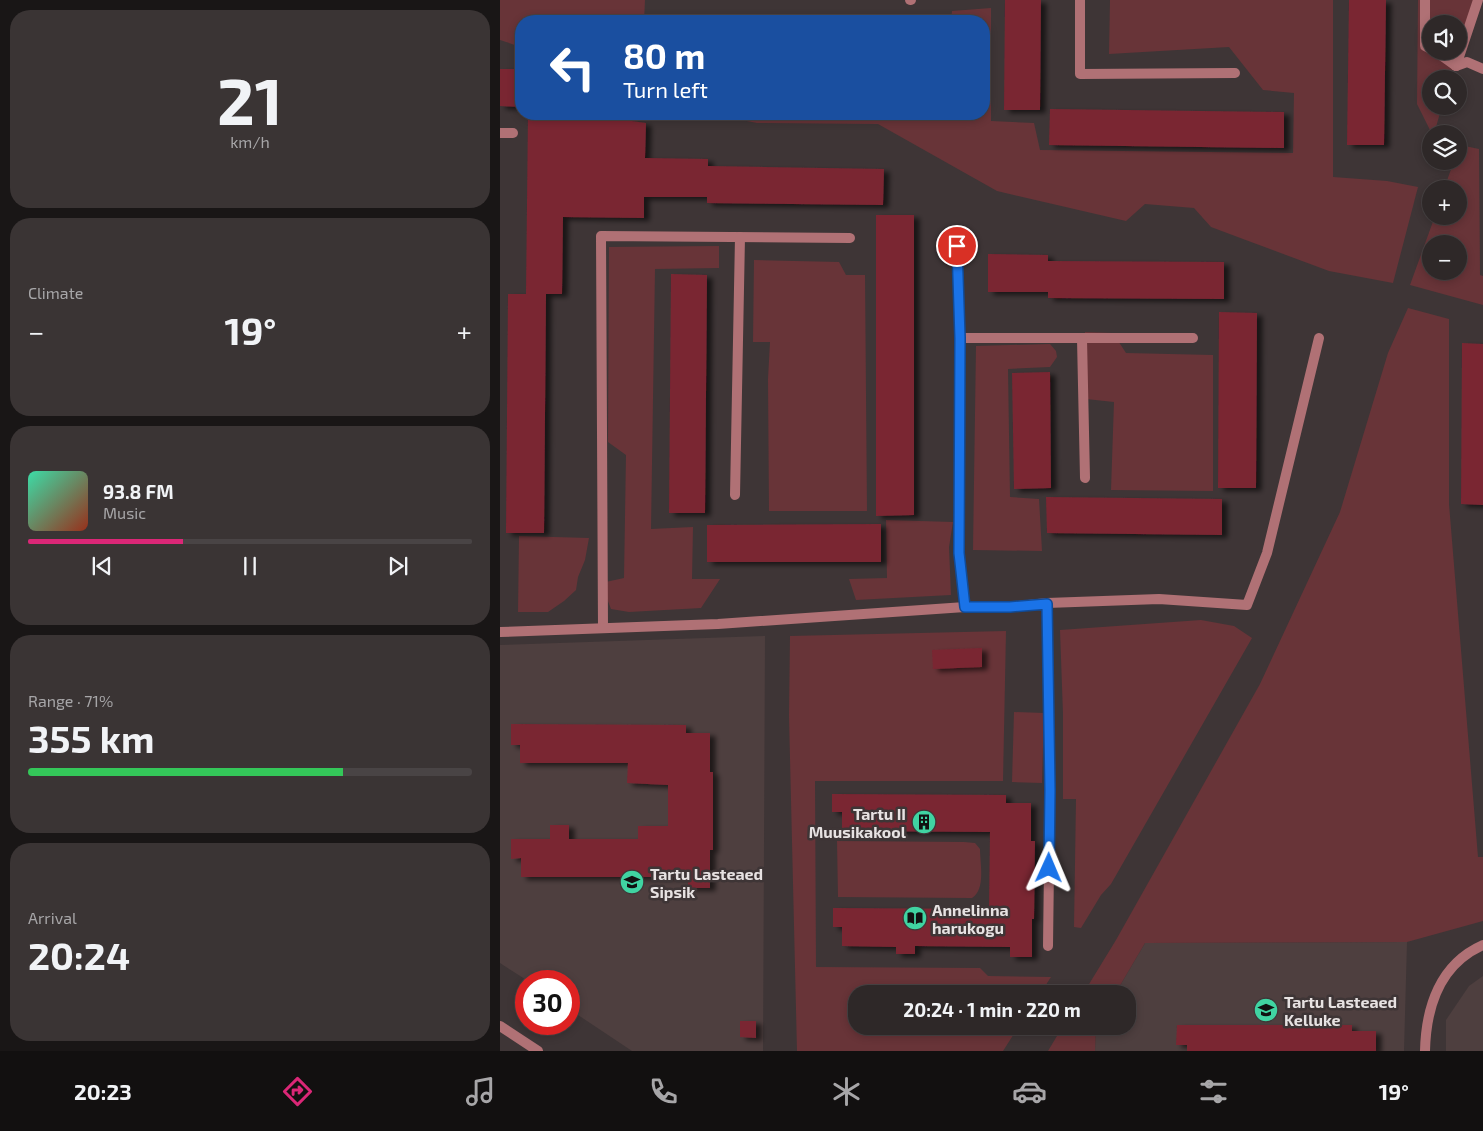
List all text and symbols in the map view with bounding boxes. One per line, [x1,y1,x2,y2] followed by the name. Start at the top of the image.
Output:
[1422,15,1467,280] map controls
[1422,15,1467,60] button: sound
[623,34,705,76] text: 80 m
[540,35,605,100] icon: left
[217,60,283,138] text: 21
[1422,70,1467,115] button: search
[623,76,708,102] text: Turn left
[1422,125,1467,170] button: layers
[230,132,270,151] text: km/h
[1422,180,1467,225] button: +
[936,225,978,267] pin
[943,232,971,260] icon: arrive
[1422,235,1467,280] button: −
[28,283,83,302] text: Climate
[225,307,276,353] text: 19°
[28,314,44,348] text: −
[457,314,472,348] text: +
[103,480,174,503] text: 93.8 FM
[103,503,146,522] text: Music
[88,552,116,580] icon: previous
[236,552,264,580] icon: pause
[384,552,412,580] icon: next
[28,691,113,710] text: Range · 71%
[28,715,154,761] text: 355 km
[809,804,907,841] place label: Tartu II Muusikakool
[911,809,937,835] building icon: Tartu II Muusikakool
[1022,841,1074,893] position arrow
[650,864,763,901] place label: Tartu Lasteaed Sipsik
[619,869,645,895] school or university icon: Tartu Lasteaed Sipsik
[932,900,1009,937] place label: Annelinna harukogu
[902,905,928,931] library icon: Annelinna harukogu
[28,908,77,927] text: Arrival
[28,932,130,978] text: 20:24
[515,970,580,1035] speed limit sign: 30
[1284,992,1397,1029] place label: Tartu Lasteaed Kelluke
[1253,997,1279,1023] school or university icon: Tartu Lasteaed Kelluke
[903,998,1081,1021] text: 20:24 · 1 min · 220 m
[280,1074,315,1109] icon: directions
[463,1074,498,1109] icon: music
[646,1074,681,1109] icon: phone
[829,1074,864,1109] icon: climate
[1012,1074,1047,1109] icon: car
[1196,1074,1231,1109] icon: filters
[74,1078,132,1104] text: 20:23
[1379,1078,1409,1104] text: 19°

